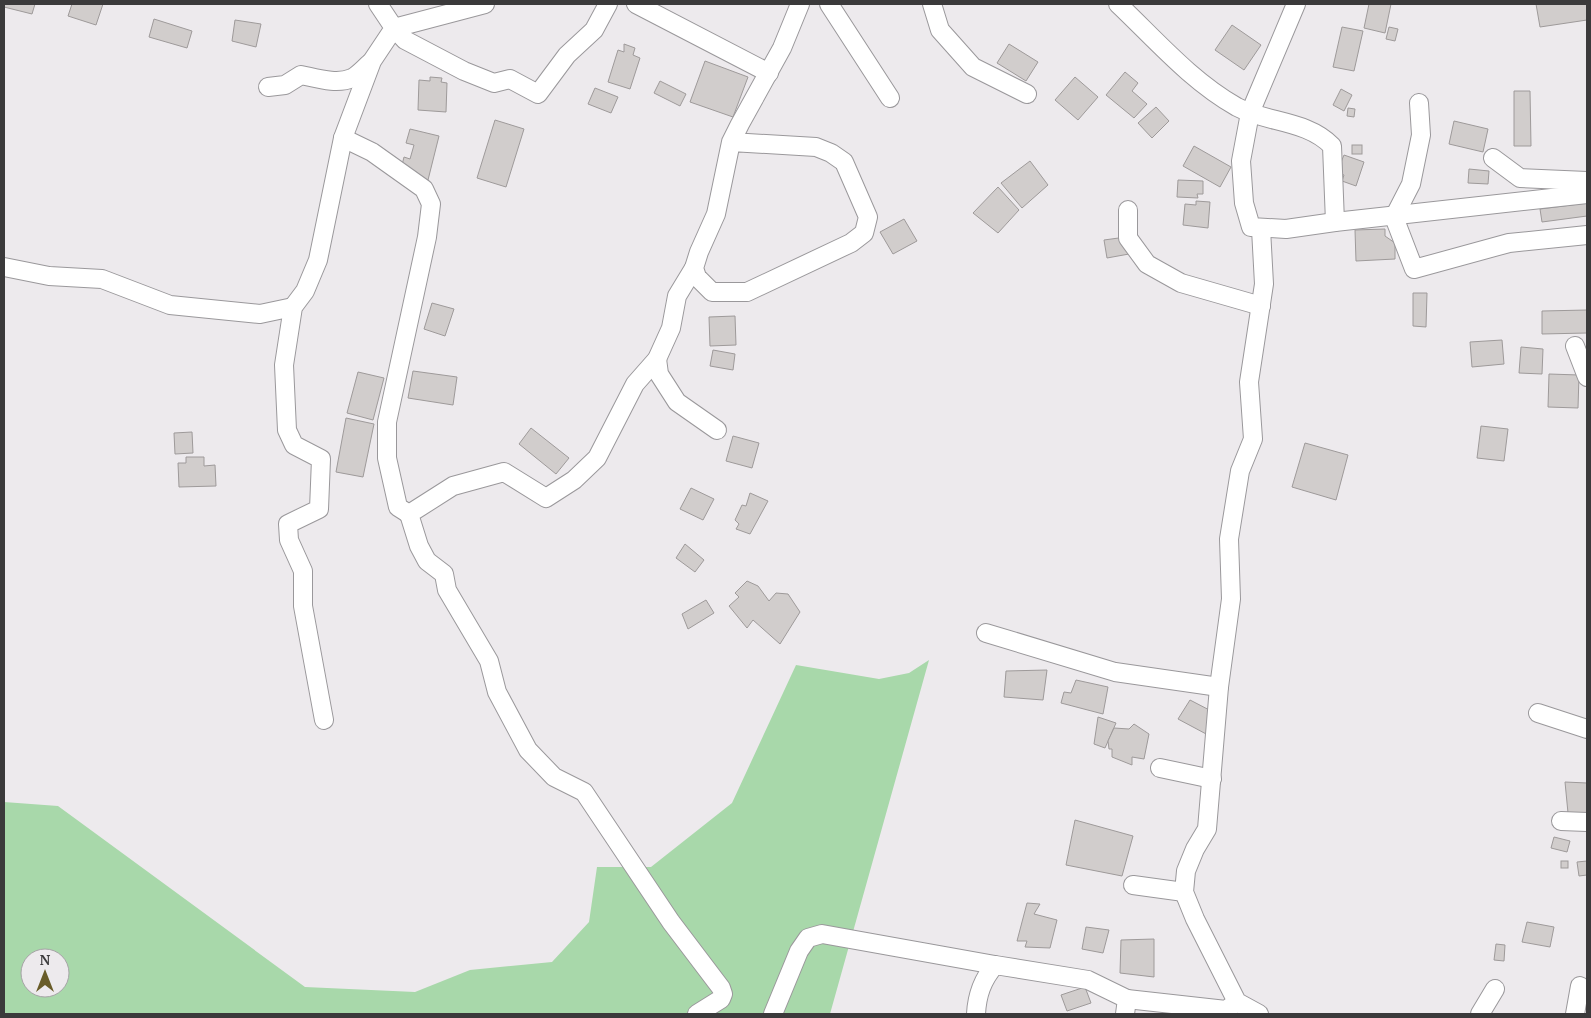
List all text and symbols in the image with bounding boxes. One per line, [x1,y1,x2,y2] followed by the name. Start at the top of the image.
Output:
[20,948,70,998] north arrow
[40,950,51,969] text: N

